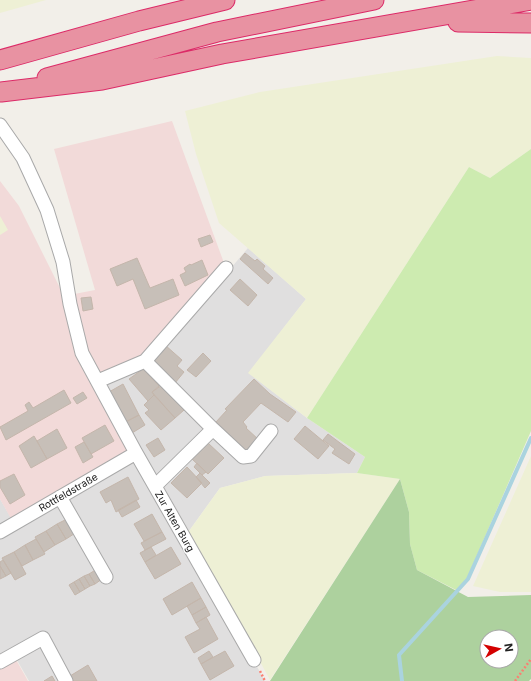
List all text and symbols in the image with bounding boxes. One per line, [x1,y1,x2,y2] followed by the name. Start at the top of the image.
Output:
[36,470,100,514] street label: Rottfeldstraße
[153,488,197,554] street label: Zur Alten Burg
[479,629,519,669] north arrow
[501,642,516,653] text: N

